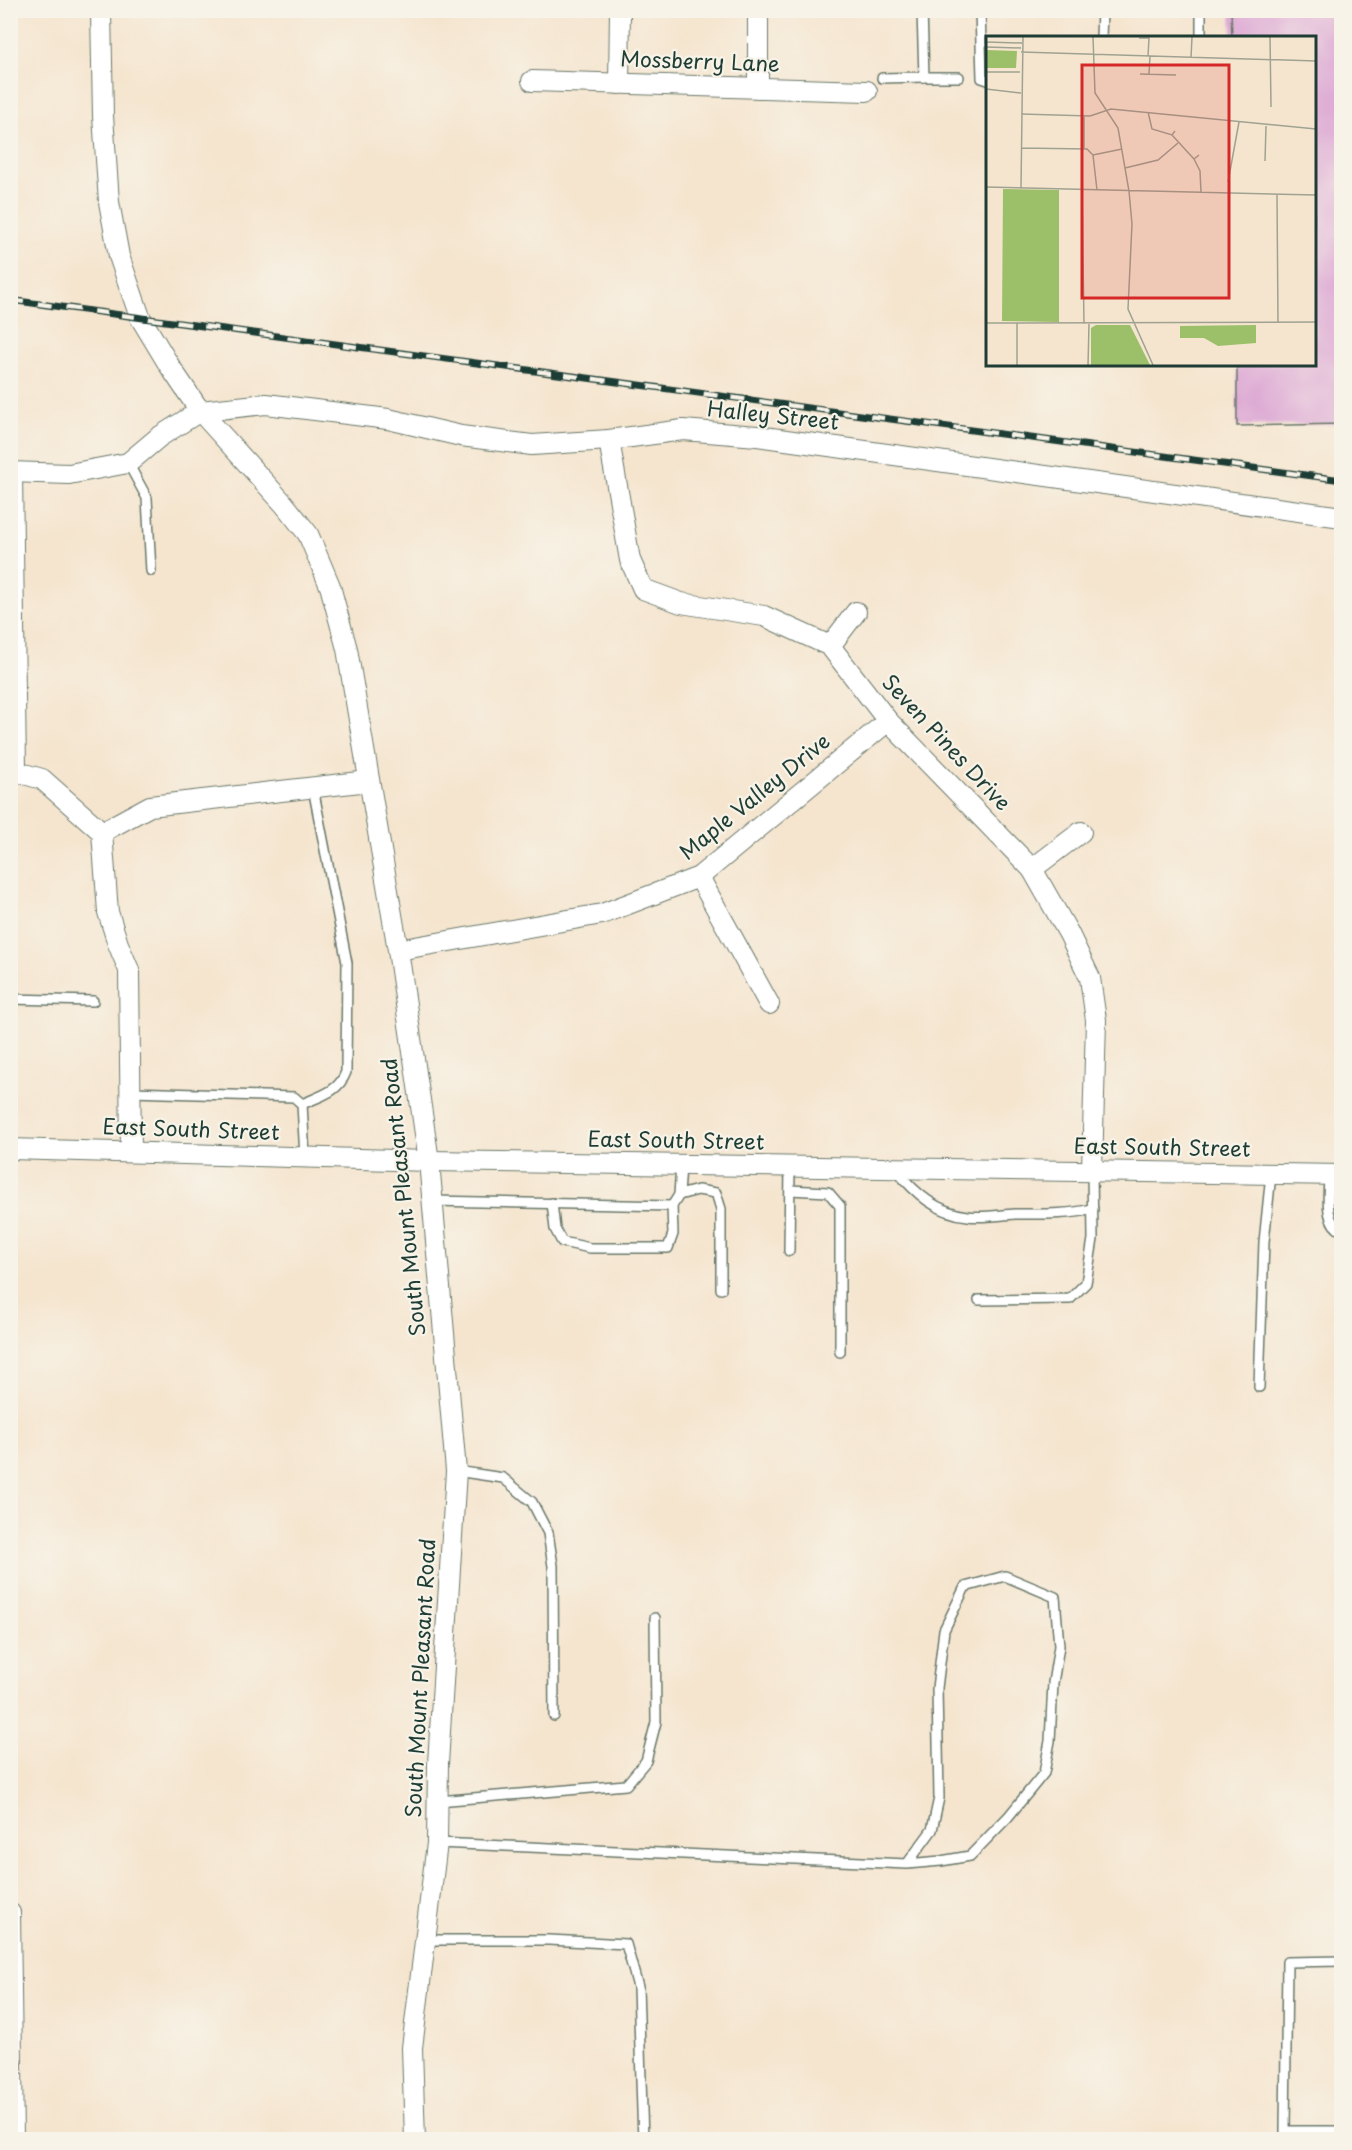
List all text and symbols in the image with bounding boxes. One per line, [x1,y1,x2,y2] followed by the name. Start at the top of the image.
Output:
[986,36,1316,366] inset map
[620,41,780,79] street label: Mossberry Lane
[706,391,841,437] street label: Halley Street
[876,666,1019,817] street label: Seven Pines Drive
[671,725,836,866] street label: Maple Valley Drive
[371,1057,433,1338] street label: South Mount Pleasant Road
[102,1109,280,1147] street label: East South Street
[587,1121,765,1157] street label: East South Street
[1073,1128,1251,1164] street label: East South Street
[396,1538,442,1818] street label: South Mount Pleasant Road

